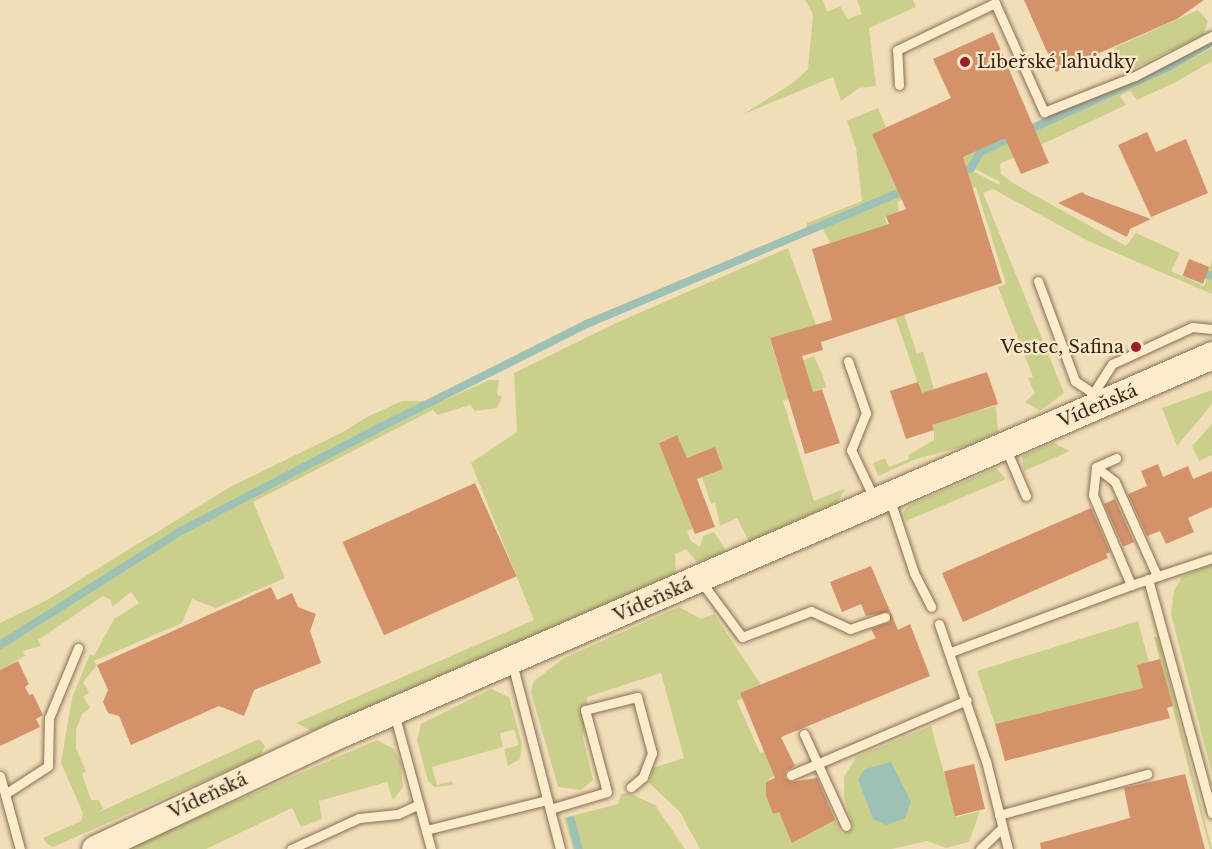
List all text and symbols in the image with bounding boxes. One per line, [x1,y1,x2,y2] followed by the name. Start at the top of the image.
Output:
[977,51,1136,73] place label: Libeřské lahůdky
[958,55,972,69] marker: Libeřské lahůdky
[1000,336,1124,358] place label: Vestec, Safina
[1129,340,1143,354] marker: Vestec, Safina
[1055,380,1141,432] street label: Vídeňská
[610,573,696,627] street label: Vídeňská
[165,768,251,824] street label: Vídeňská

